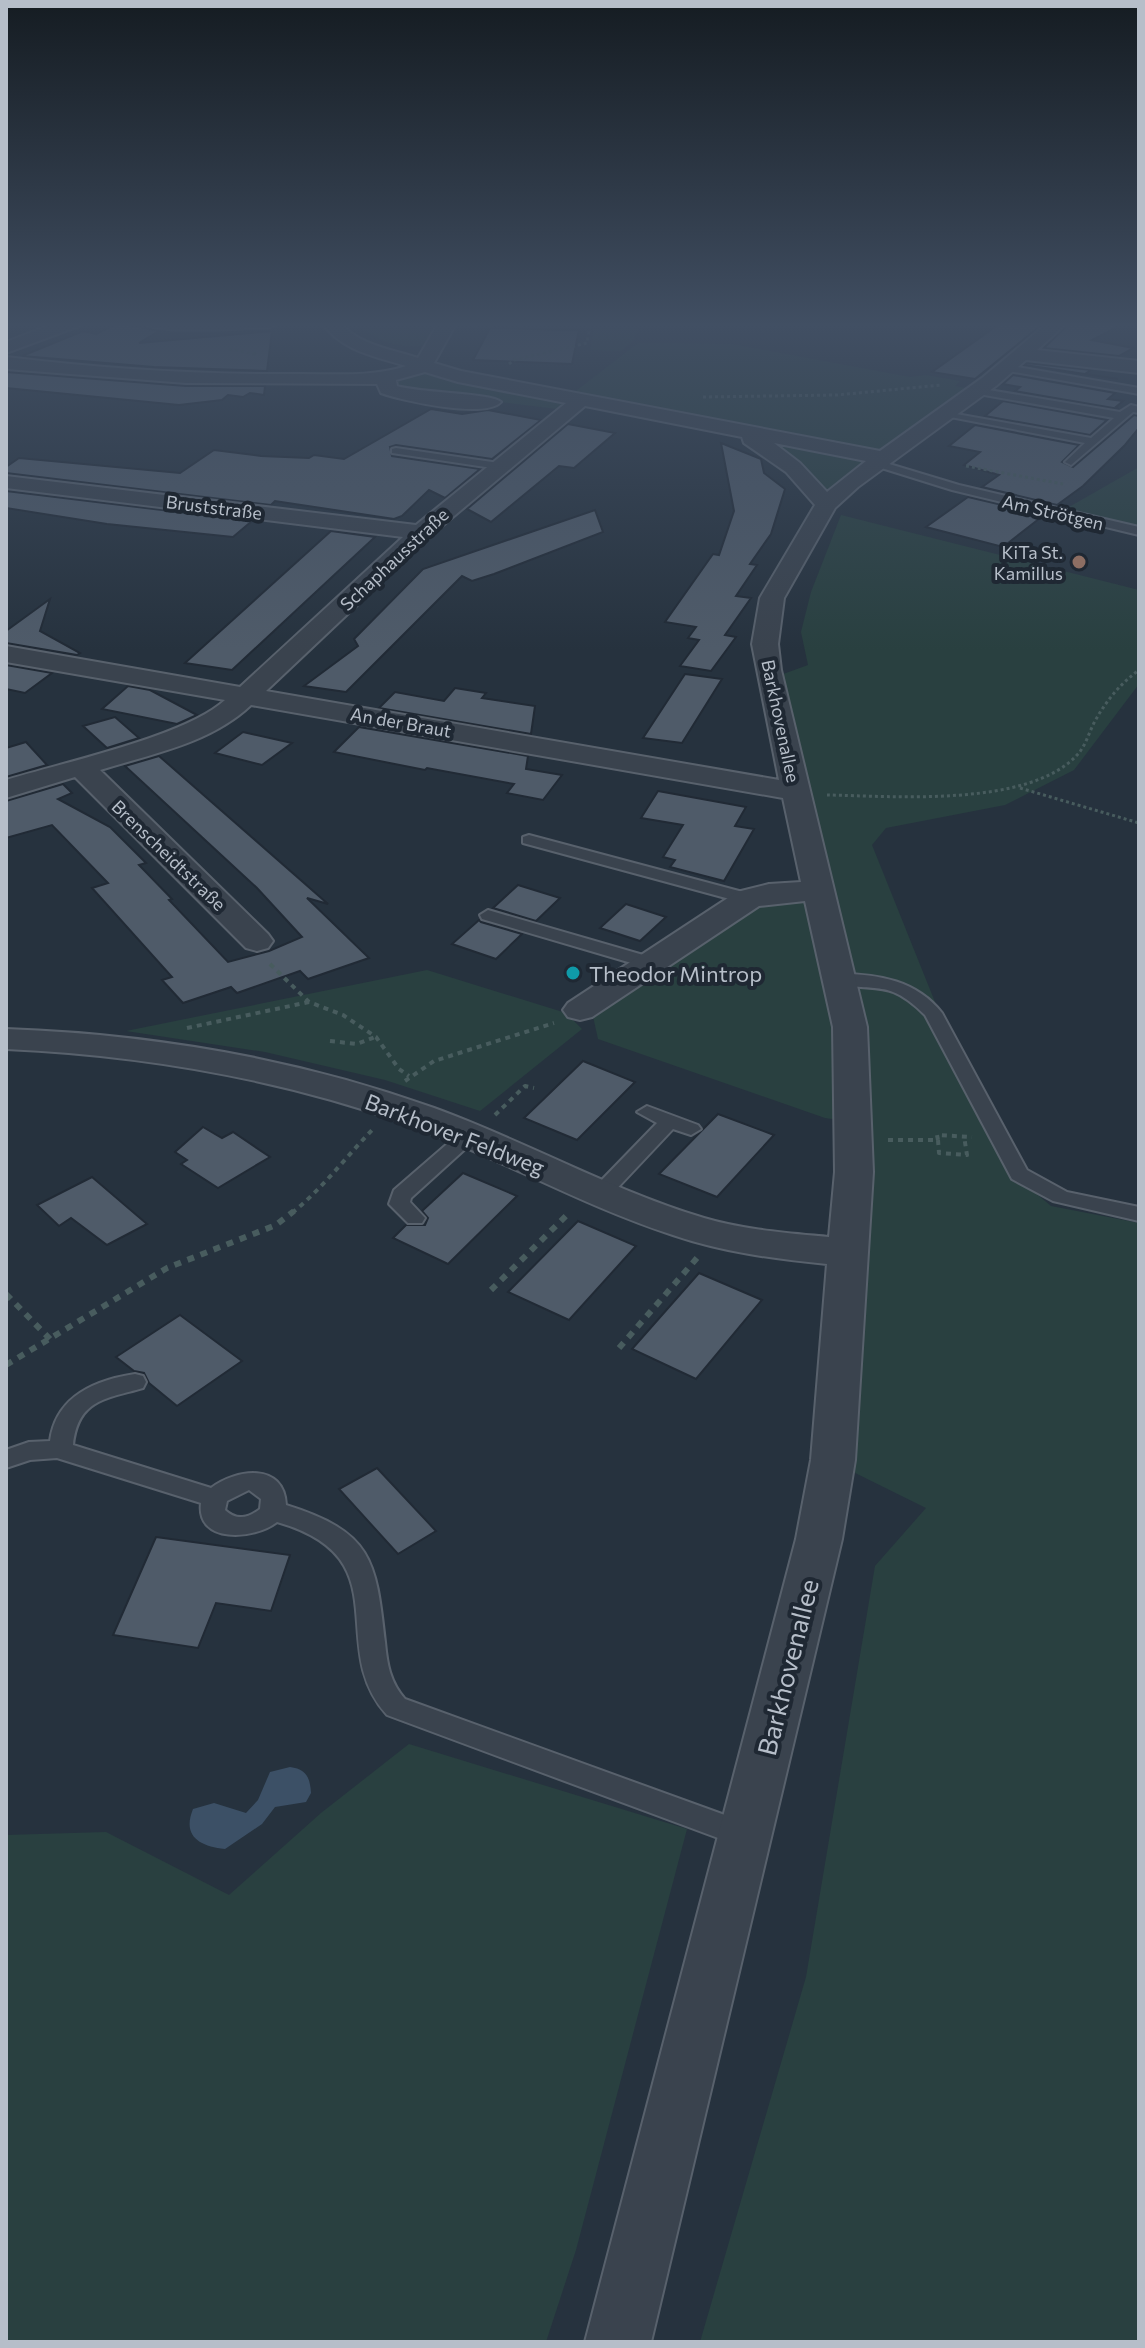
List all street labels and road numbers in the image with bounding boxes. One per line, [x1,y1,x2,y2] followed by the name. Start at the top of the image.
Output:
[165,490,263,524] street label: Bruststraße
[1000,490,1106,534] street label: Am Strötgen
[335,503,453,615] street label: Schaphausstraße
[757,658,805,784] street label: Barkhovenallee
[349,702,453,742] street label: An der Braut
[107,795,231,915] street label: Brenscheidtstraße
[361,1087,549,1181] street label: Barkhover Feldweg
[750,1576,824,1758] street label: Barkhovenallee

